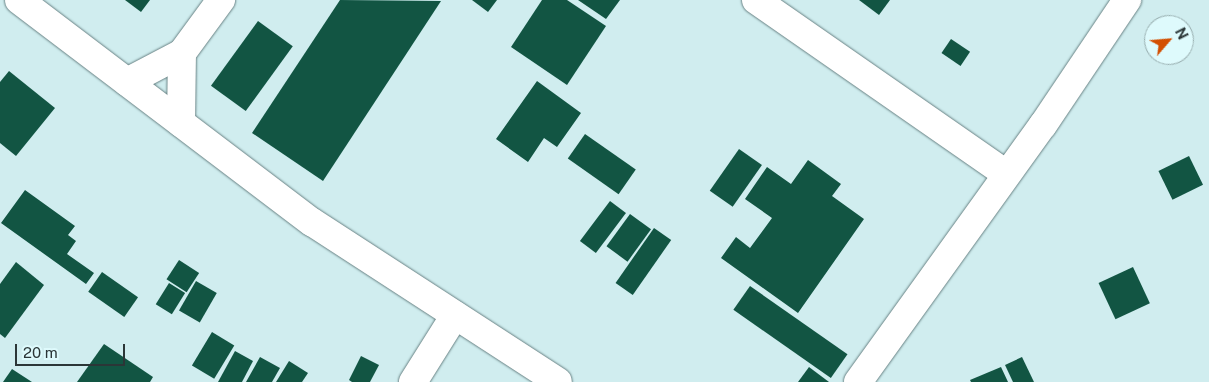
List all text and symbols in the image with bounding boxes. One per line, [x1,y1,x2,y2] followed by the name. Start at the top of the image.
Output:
[1144,15,1194,65] north arrow
[1172,25,1191,42] text: N
[18,334,128,366] scale bar
[23,344,58,361] text: 20 m

